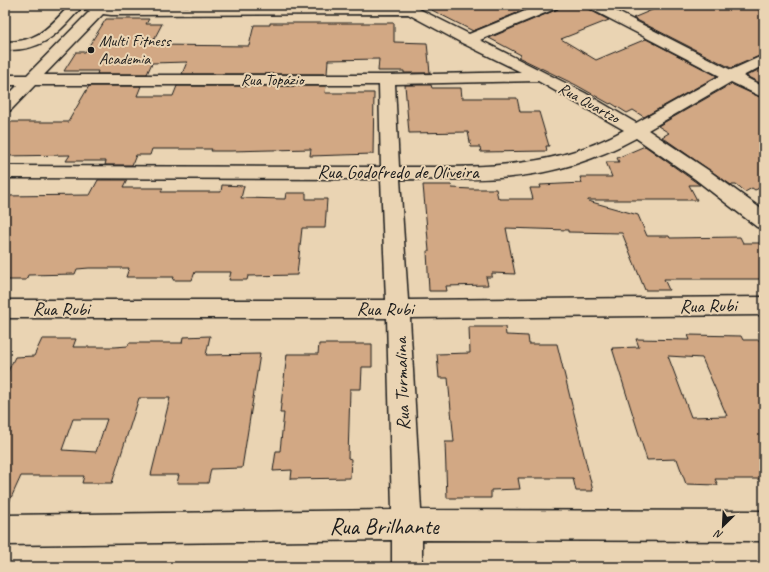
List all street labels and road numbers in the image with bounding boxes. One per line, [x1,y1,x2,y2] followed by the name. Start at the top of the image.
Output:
[241,70,306,90] street label: Rua Topázio
[555,78,625,129] street label: Rua Quartzo
[317,160,480,184] street label: Rua Godofredo de Oliveira
[679,293,739,318] street label: Rua Rubi
[32,297,92,321] street label: Rua Rubi
[356,297,416,321] street label: Rua Rubi
[388,335,416,431] street label: Rua Turmalina
[329,512,440,541] street label: Rua Brilhante

